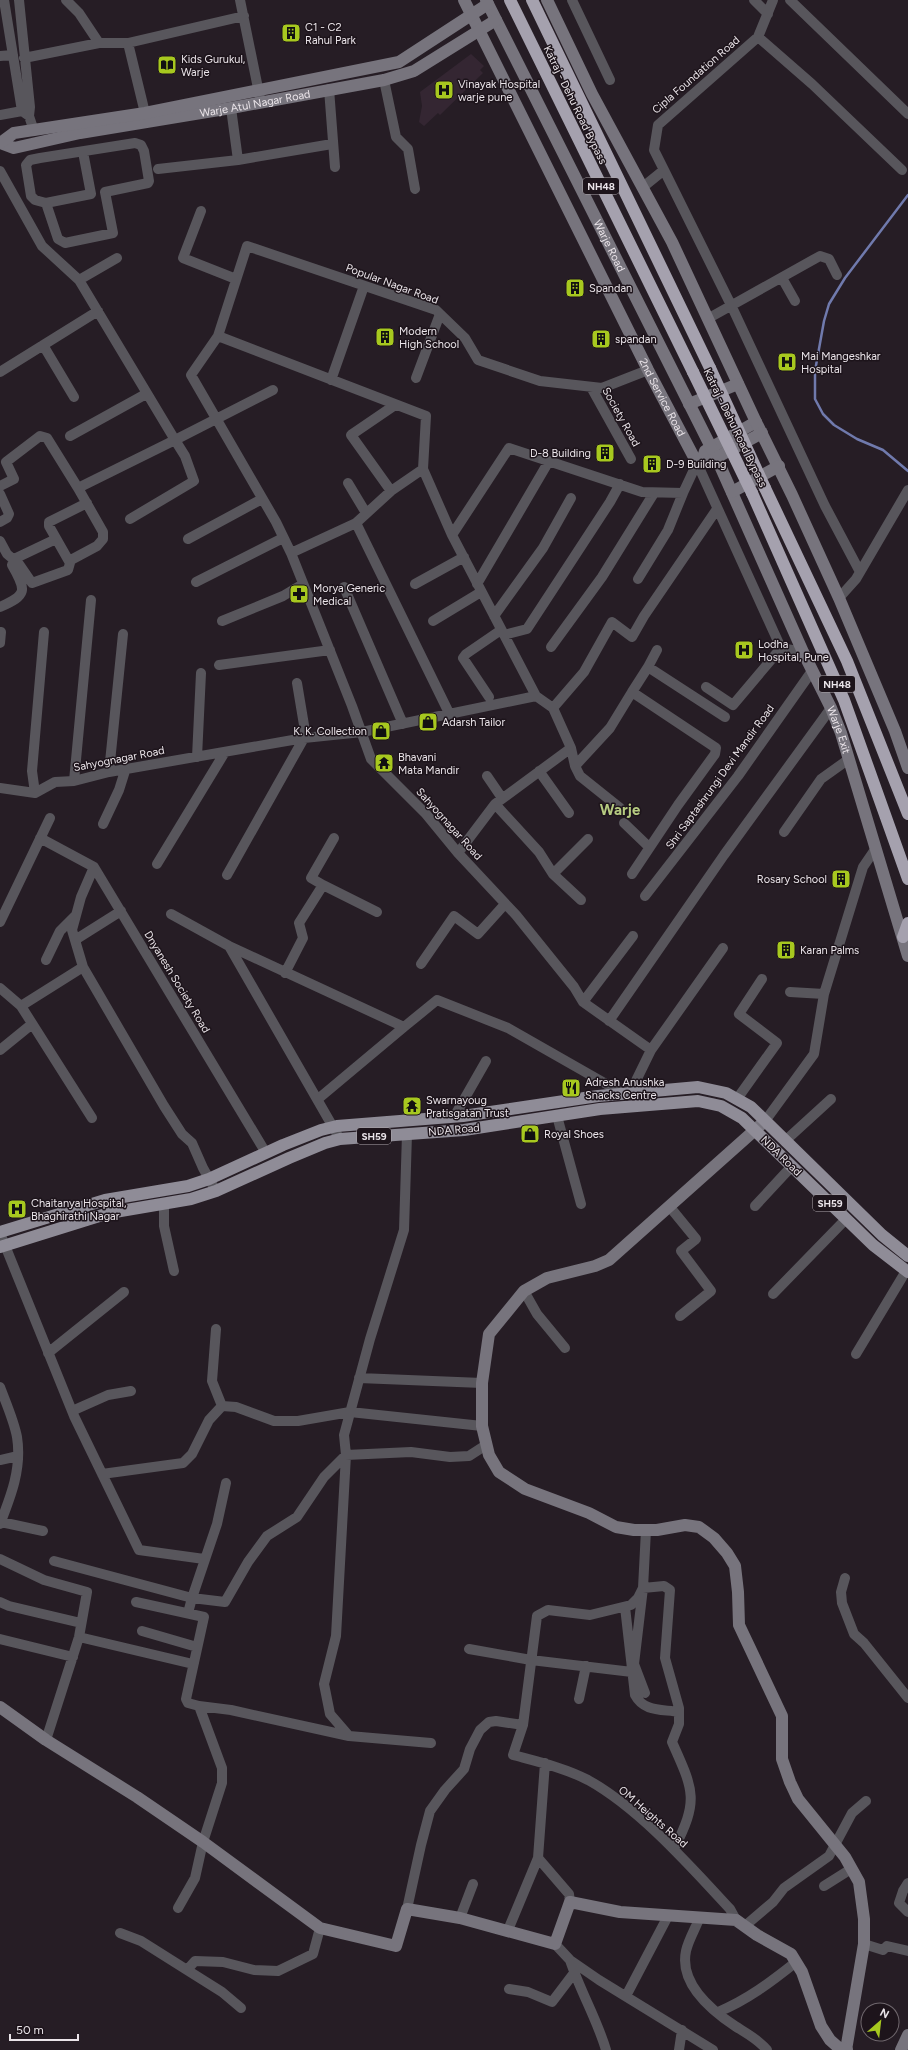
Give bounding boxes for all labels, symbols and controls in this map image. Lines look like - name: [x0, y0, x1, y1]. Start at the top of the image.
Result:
- place label: C1 - C2 Rahul Park: [305, 21, 356, 47]
- building icon: C1 - C2 Rahul Park: [280, 22, 302, 44]
- street label: Cipla Foundation Road: [650, 33, 742, 117]
- street label: Katraj - Dehu Road Bypass: [541, 44, 609, 166]
- place label: Kids Gurukul, Warje: [181, 53, 246, 79]
- library icon: Kids Gurukul, Warje: [156, 54, 178, 76]
- place label: Vinayak Hospital warje pune: [458, 78, 540, 104]
- hospital icon: Vinayak Hospital warje pune: [433, 79, 455, 101]
- street label: Warje Atul Nagar Road: [199, 87, 311, 120]
- road number: NH48: [583, 178, 619, 194]
- street label: Warje Road: [591, 217, 628, 274]
- street label: Popular Nagar Road: [344, 261, 440, 307]
- building icon: Spandan: [564, 277, 586, 299]
- place label: Spandan: [589, 282, 632, 295]
- place label: Modern High School: [399, 325, 459, 351]
- building icon: Modern High School: [374, 326, 396, 348]
- building icon: spandan: [590, 328, 612, 350]
- place label: spandan: [615, 333, 657, 346]
- place label: Mai Mangeshkar Hospital: [801, 350, 881, 376]
- hospital icon: Mai Mangeshkar Hospital: [776, 351, 798, 373]
- street label: 2nd Service Road: [637, 356, 688, 438]
- street label: Katraj - Dehu Road Bypass: [701, 367, 769, 489]
- street label: Society Road: [599, 385, 643, 449]
- building icon: D-8 Building: [594, 442, 616, 464]
- place label: D-8 Building: [530, 447, 591, 460]
- building icon: D-9 Building: [641, 453, 663, 475]
- place label: D-9 Building: [666, 458, 727, 471]
- place label: Morya Generic Medical: [313, 582, 385, 608]
- pharmacy icon: Morya Generic Medical: [288, 583, 310, 605]
- place label: Lodha Hospital, Pune: [758, 638, 829, 664]
- hospital icon: Lodha Hospital, Pune: [733, 639, 755, 661]
- road number: NH48: [819, 676, 855, 692]
- street label: Shri Saptashrungi Devi Mandir Road: [663, 702, 777, 852]
- street label: Warje Exit: [824, 704, 853, 755]
- shop icon: Adarsh Tailor: [417, 711, 439, 733]
- place label: Adarsh Tailor: [442, 716, 505, 729]
- shop icon: K. K. Collection: [370, 720, 392, 742]
- place label: K. K. Collection: [293, 725, 367, 738]
- street label: Sahyognagar Road: [72, 744, 166, 774]
- place label: Bhavani Mata Mandir: [398, 751, 459, 777]
- temple icon: Bhavani Mata Mandir: [373, 752, 395, 774]
- street label: Sahyognagar Road: [413, 785, 485, 863]
- district label: Warje: [600, 801, 641, 819]
- building icon: Rosary School: [830, 868, 852, 890]
- place label: Rosary School: [757, 873, 827, 886]
- street label: Dnyanesh Society Road: [141, 929, 213, 1035]
- building icon: Karan Palms: [775, 939, 797, 961]
- place label: Karan Palms: [800, 944, 859, 957]
- place label: Adresh Anushka Snacks Centre: [585, 1076, 664, 1102]
- restaurant icon: Adresh Anushka Snacks Centre: [560, 1077, 582, 1099]
- place label: Swarnayoug Pratisgatan Trust: [426, 1094, 509, 1120]
- temple icon: Swarnayoug Pratisgatan Trust: [401, 1095, 423, 1117]
- street label: NDA Road: [428, 1121, 480, 1139]
- shop icon: Royal Shoes: [519, 1123, 541, 1145]
- road number: SH59: [357, 1128, 391, 1144]
- place label: Royal Shoes: [544, 1128, 604, 1141]
- street label: NDA Road: [758, 1133, 804, 1179]
- road number: SH59: [813, 1195, 847, 1211]
- place label: Chaitanya Hospital, Bhaghirathi Nagar: [31, 1197, 127, 1223]
- hospital icon: Chaitanya Hospital, Bhaghirathi Nagar: [6, 1198, 28, 1220]
- street label: OM Heights Road: [616, 1783, 690, 1851]
- north arrow: [860, 2002, 900, 2042]
- text: N: [878, 2006, 891, 2021]
- scale bar: [10, 2016, 78, 2042]
- text: 50 m: [16, 2023, 44, 2037]

